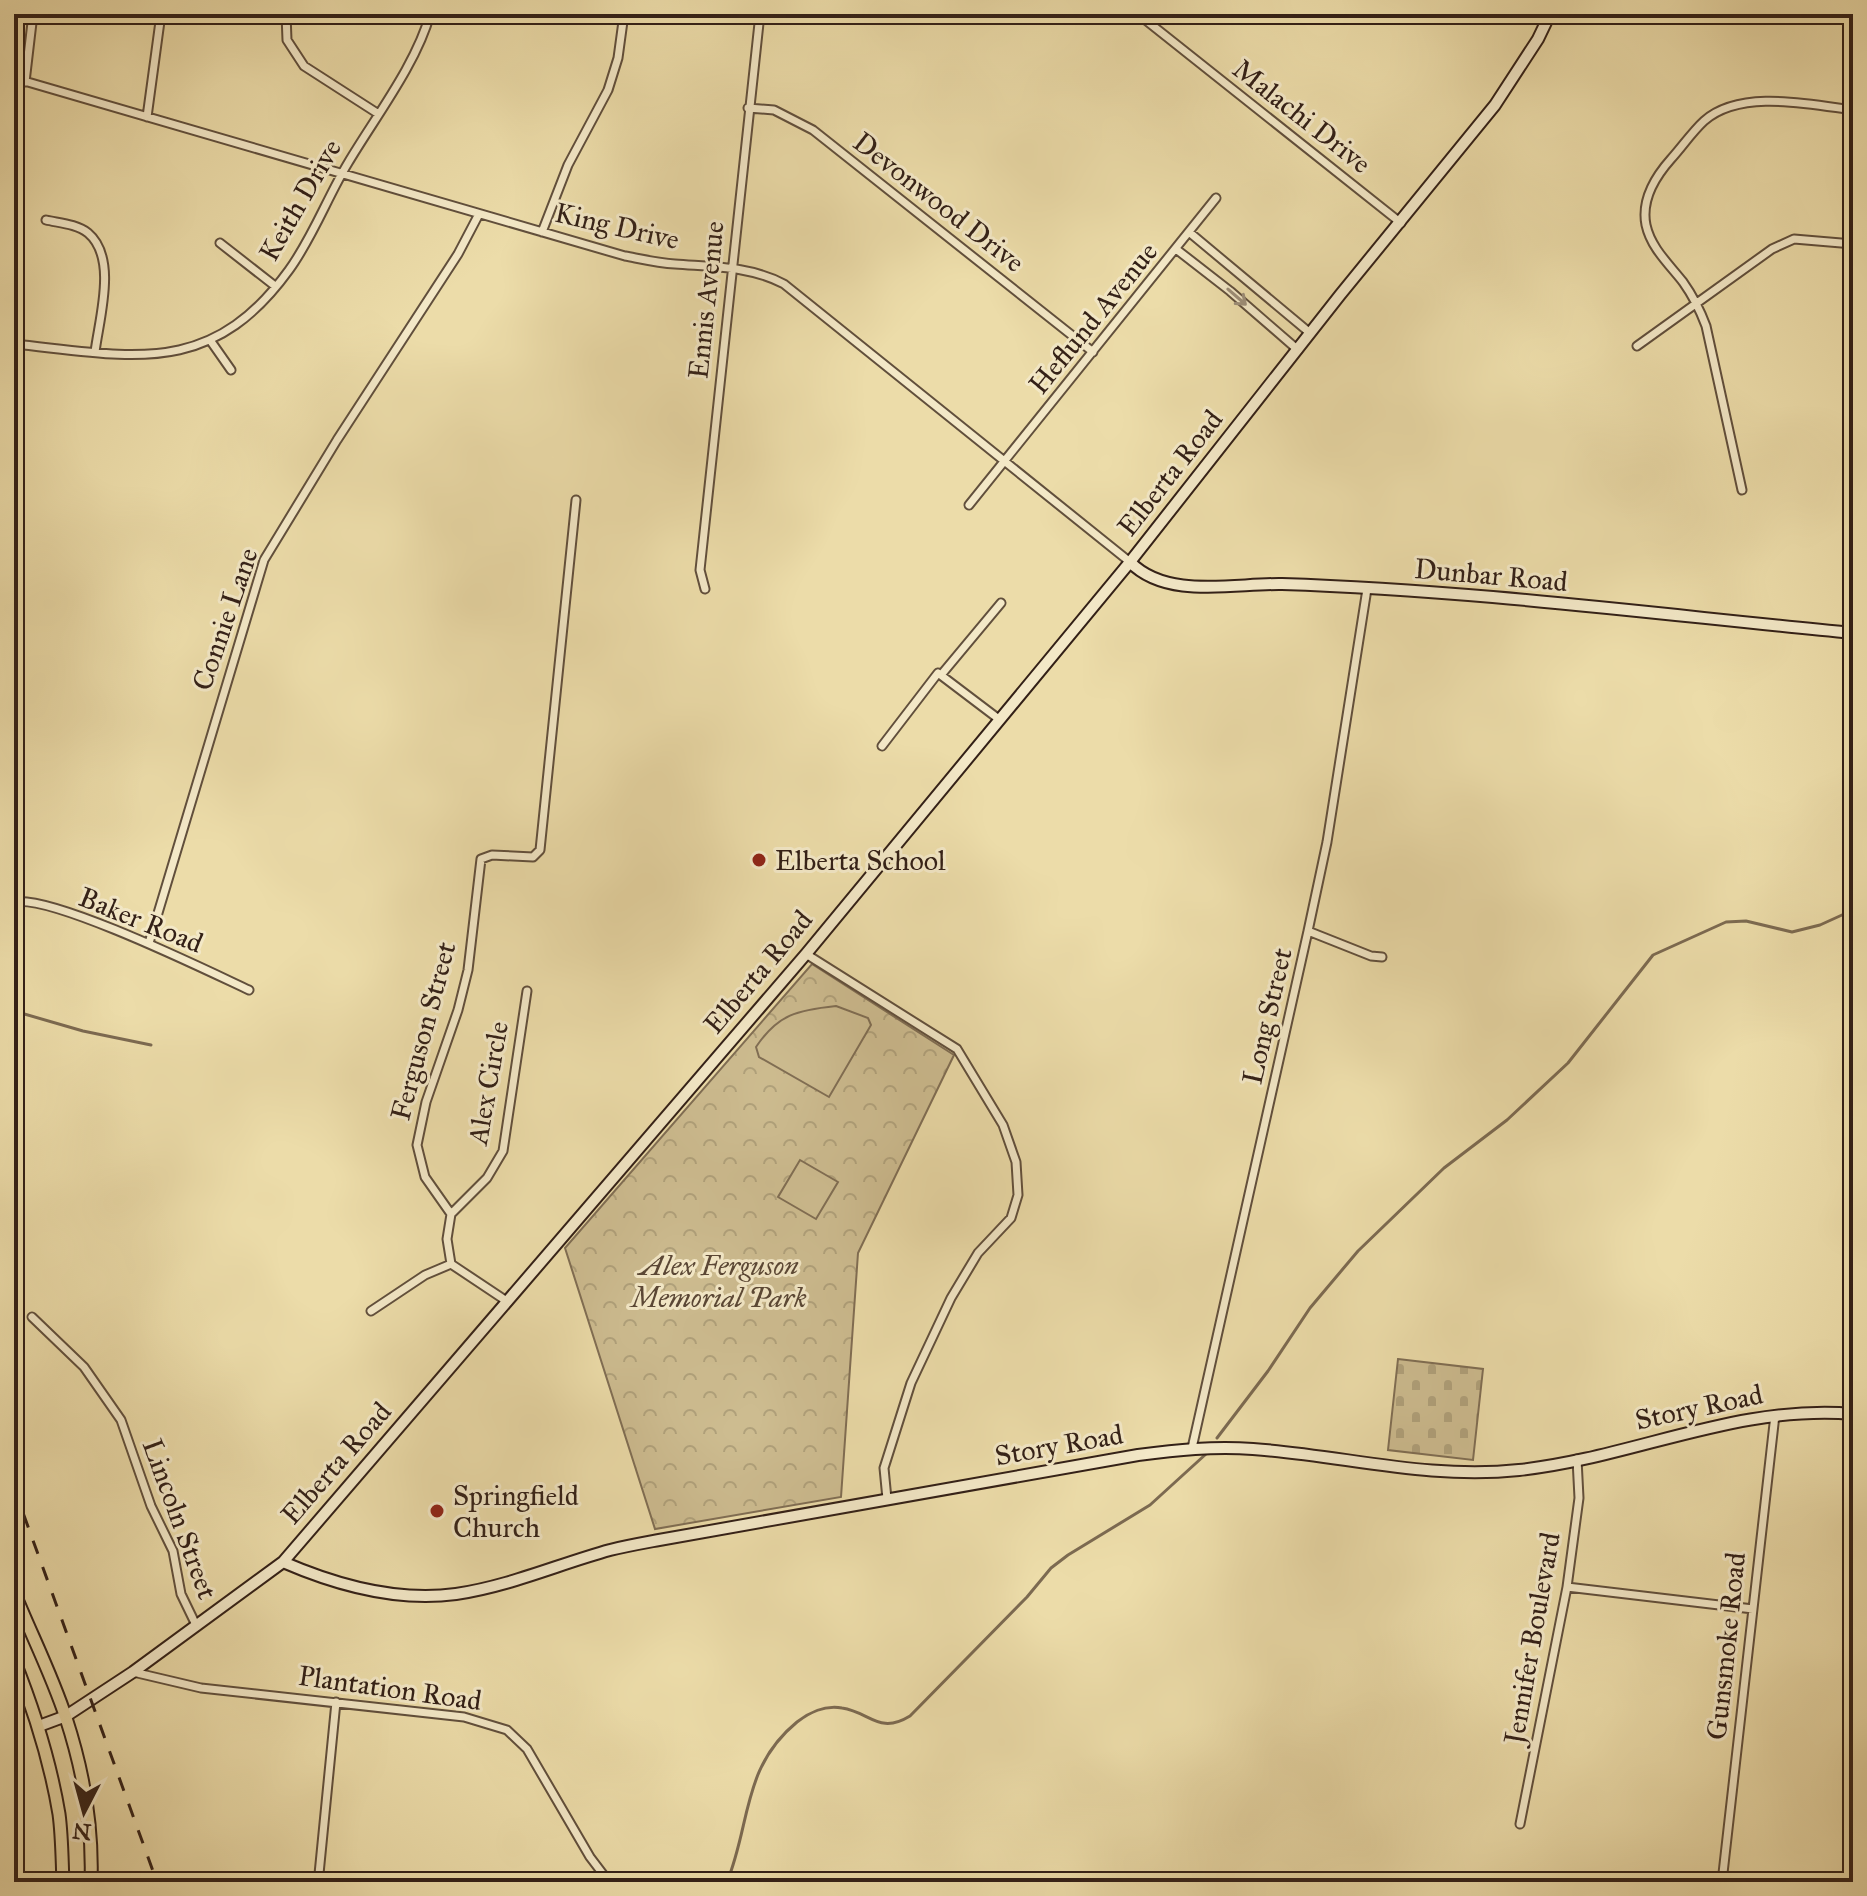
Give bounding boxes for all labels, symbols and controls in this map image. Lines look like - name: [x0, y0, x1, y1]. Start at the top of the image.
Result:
- street label: Malachi Drive: [1226, 51, 1378, 181]
- street label: Devonwood Drive: [846, 124, 1032, 280]
- street label: Keith Drive: [251, 133, 349, 267]
- street label: King Drive: [551, 195, 683, 257]
- street label: Ennis Avenue: [680, 219, 732, 381]
- street label: Heflund Avenue: [1021, 235, 1165, 401]
- one-way arrow: [1227, 288, 1247, 306]
- street label: Elberta Road: [1110, 403, 1230, 543]
- street label: Connie Lane: [184, 543, 266, 695]
- street label: Dunbar Road: [1413, 551, 1569, 599]
- place label: Elberta School: [775, 843, 946, 878]
- marker: Elberta School: [750, 851, 768, 869]
- street label: Baker Road: [74, 879, 208, 961]
- street label: Elberta Road: [696, 903, 820, 1041]
- street label: Ferguson Street: [382, 938, 464, 1124]
- street label: Long Street: [1234, 944, 1300, 1088]
- street label: Alex Circle: [460, 1019, 516, 1148]
- park label: Alex Ferguson Memorial Park: [628, 1248, 807, 1315]
- street label: Story Road: [1632, 1376, 1766, 1438]
- street label: Elberta Road: [273, 1395, 399, 1531]
- street label: Story Road: [992, 1417, 1126, 1473]
- street label: Lincoln Street: [135, 1434, 225, 1604]
- place label: Springfield Church: [453, 1478, 579, 1545]
- marker: Springfield Church: [428, 1502, 446, 1520]
- street label: Jennifer Boulevard: [1496, 1529, 1568, 1749]
- street label: Gunsmoke Road: [1699, 1550, 1753, 1742]
- street label: Plantation Road: [296, 1658, 484, 1718]
- north arrow: [44, 1772, 124, 1852]
- text: N: [71, 1817, 93, 1846]

